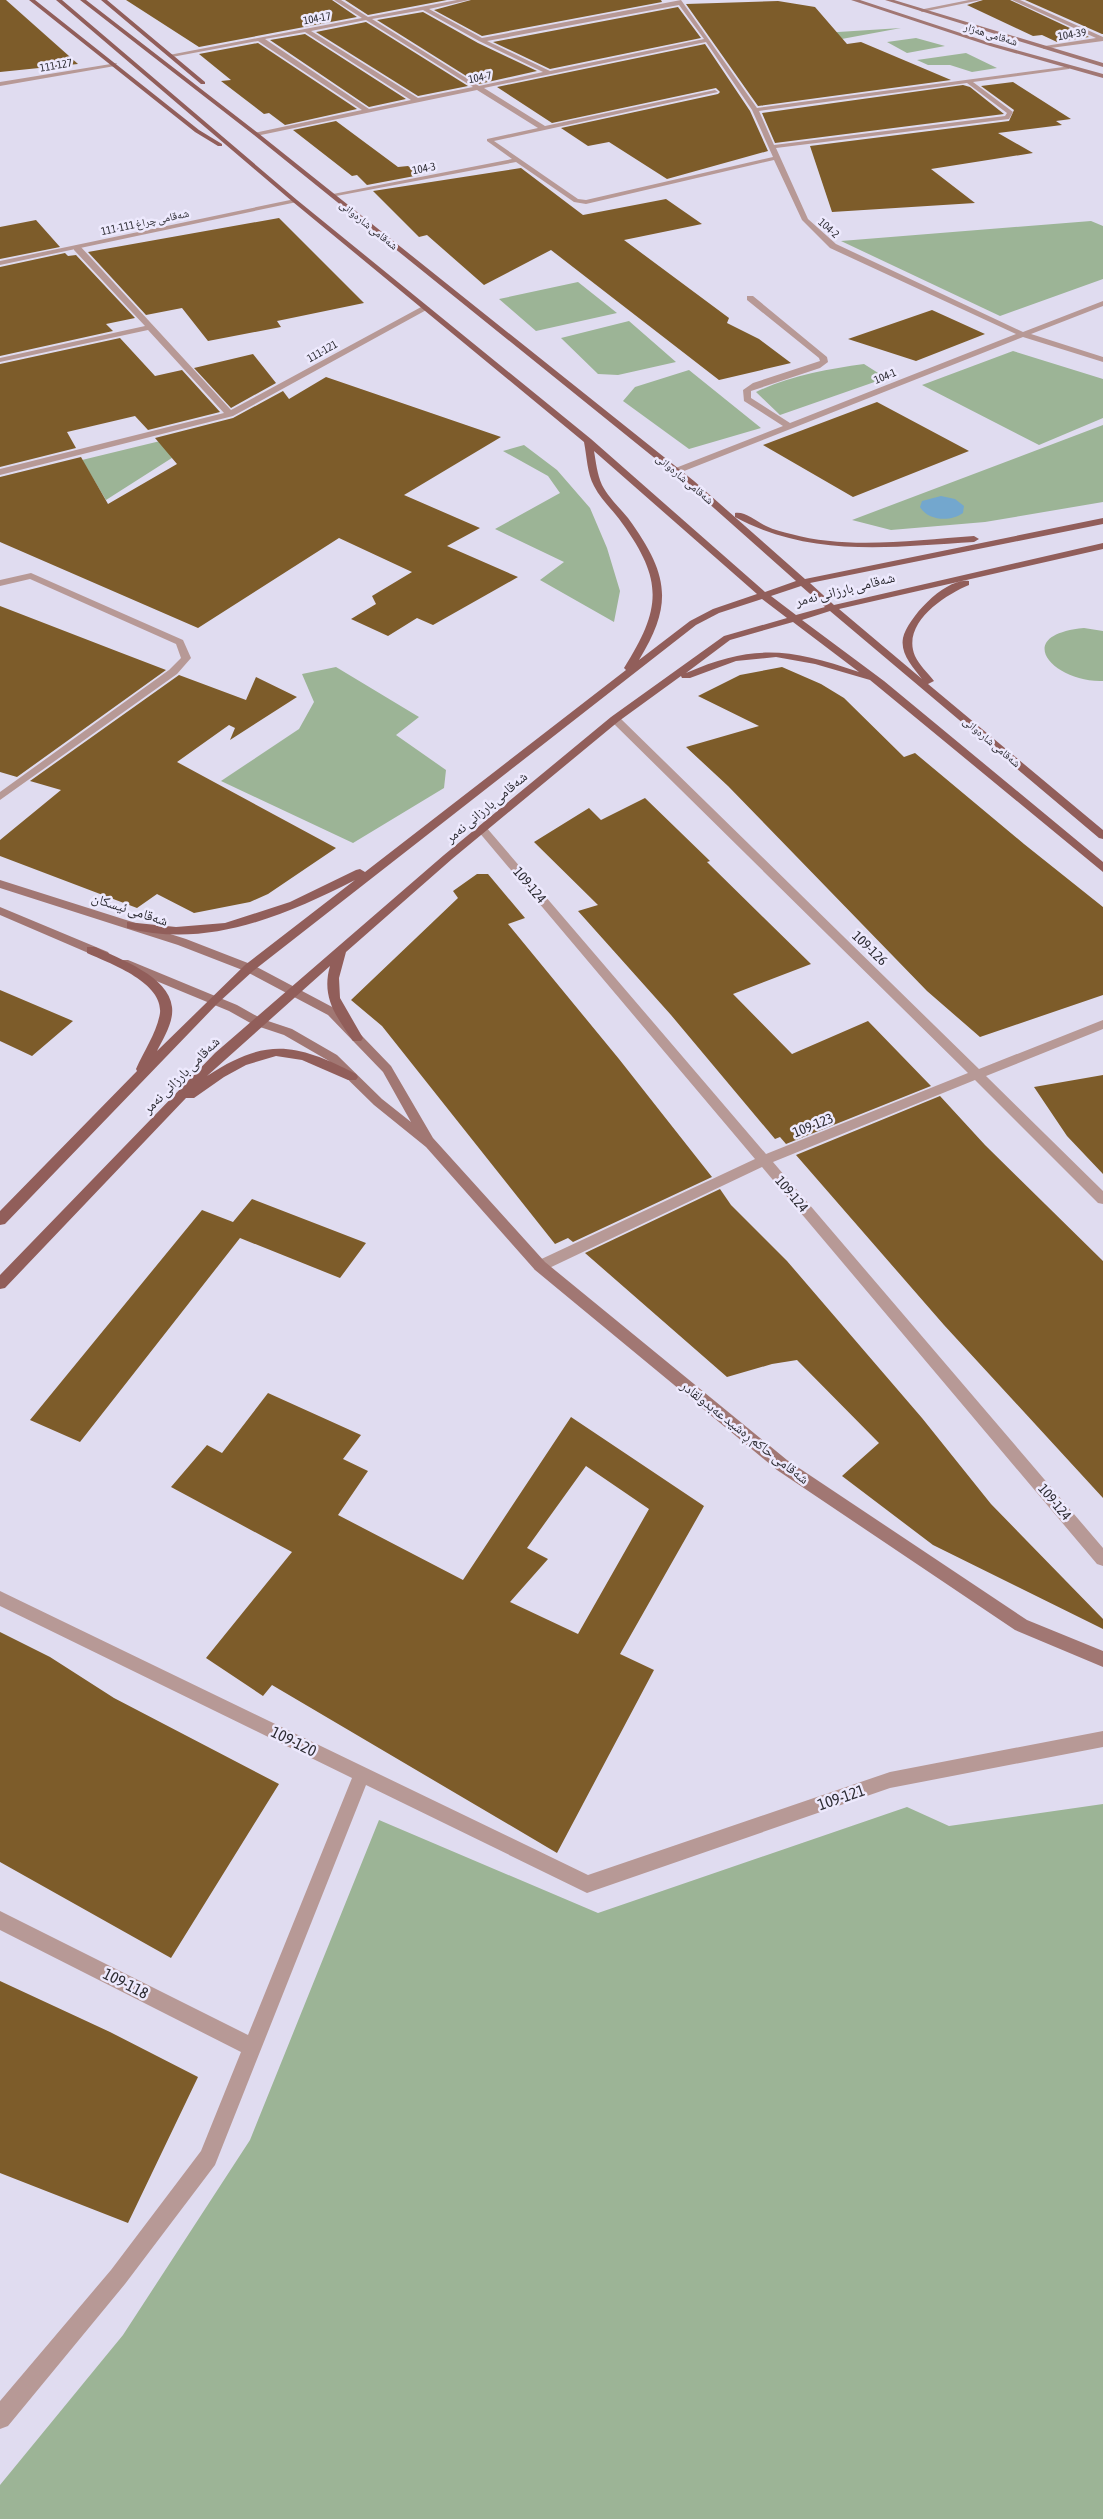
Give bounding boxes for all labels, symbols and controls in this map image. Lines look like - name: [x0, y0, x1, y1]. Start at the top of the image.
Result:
- street label: 104-17: [302, 10, 332, 26]
- street label: شەقامی هەژار: [962, 20, 1019, 49]
- street label: 104-39: [1057, 26, 1087, 42]
- street label: 111-127: [39, 56, 73, 74]
- street label: 104-7: [467, 69, 493, 85]
- street label: 104-3: [411, 160, 437, 176]
- street label: شەقامی شارەوانی: [337, 198, 400, 253]
- street label: شەقامی چراغ 111-111: [100, 207, 190, 238]
- street label: 104-2: [816, 216, 842, 240]
- street label: 111-121: [305, 338, 339, 364]
- street label: 104-1: [872, 366, 898, 386]
- street label: شەقامی شارەوانی: [653, 452, 716, 507]
- street label: شەقامی بارزانی نەمر: [793, 569, 897, 610]
- street label: شەقامی شارەوانی: [960, 715, 1023, 770]
- street label: شەقامی بارزانی نەمر: [441, 768, 531, 847]
- street label: 109-124: [510, 864, 550, 907]
- street label: شەقامی ئیسکان: [90, 889, 170, 930]
- street label: 109-126: [849, 928, 891, 969]
- street label: شەقامی بارزانی نەمر: [139, 1033, 223, 1118]
- street label: 109-123: [790, 1110, 836, 1140]
- street label: 109-124: [772, 1173, 812, 1216]
- street label: شەقامی حاکم ڕەشید عەبدولقادر: [675, 1376, 812, 1490]
- street label: 109-124: [1035, 1481, 1075, 1524]
- street label: 109-120: [268, 1722, 320, 1760]
- street label: 109-121: [815, 1781, 867, 1813]
- street label: 109-118: [100, 1964, 152, 2002]

